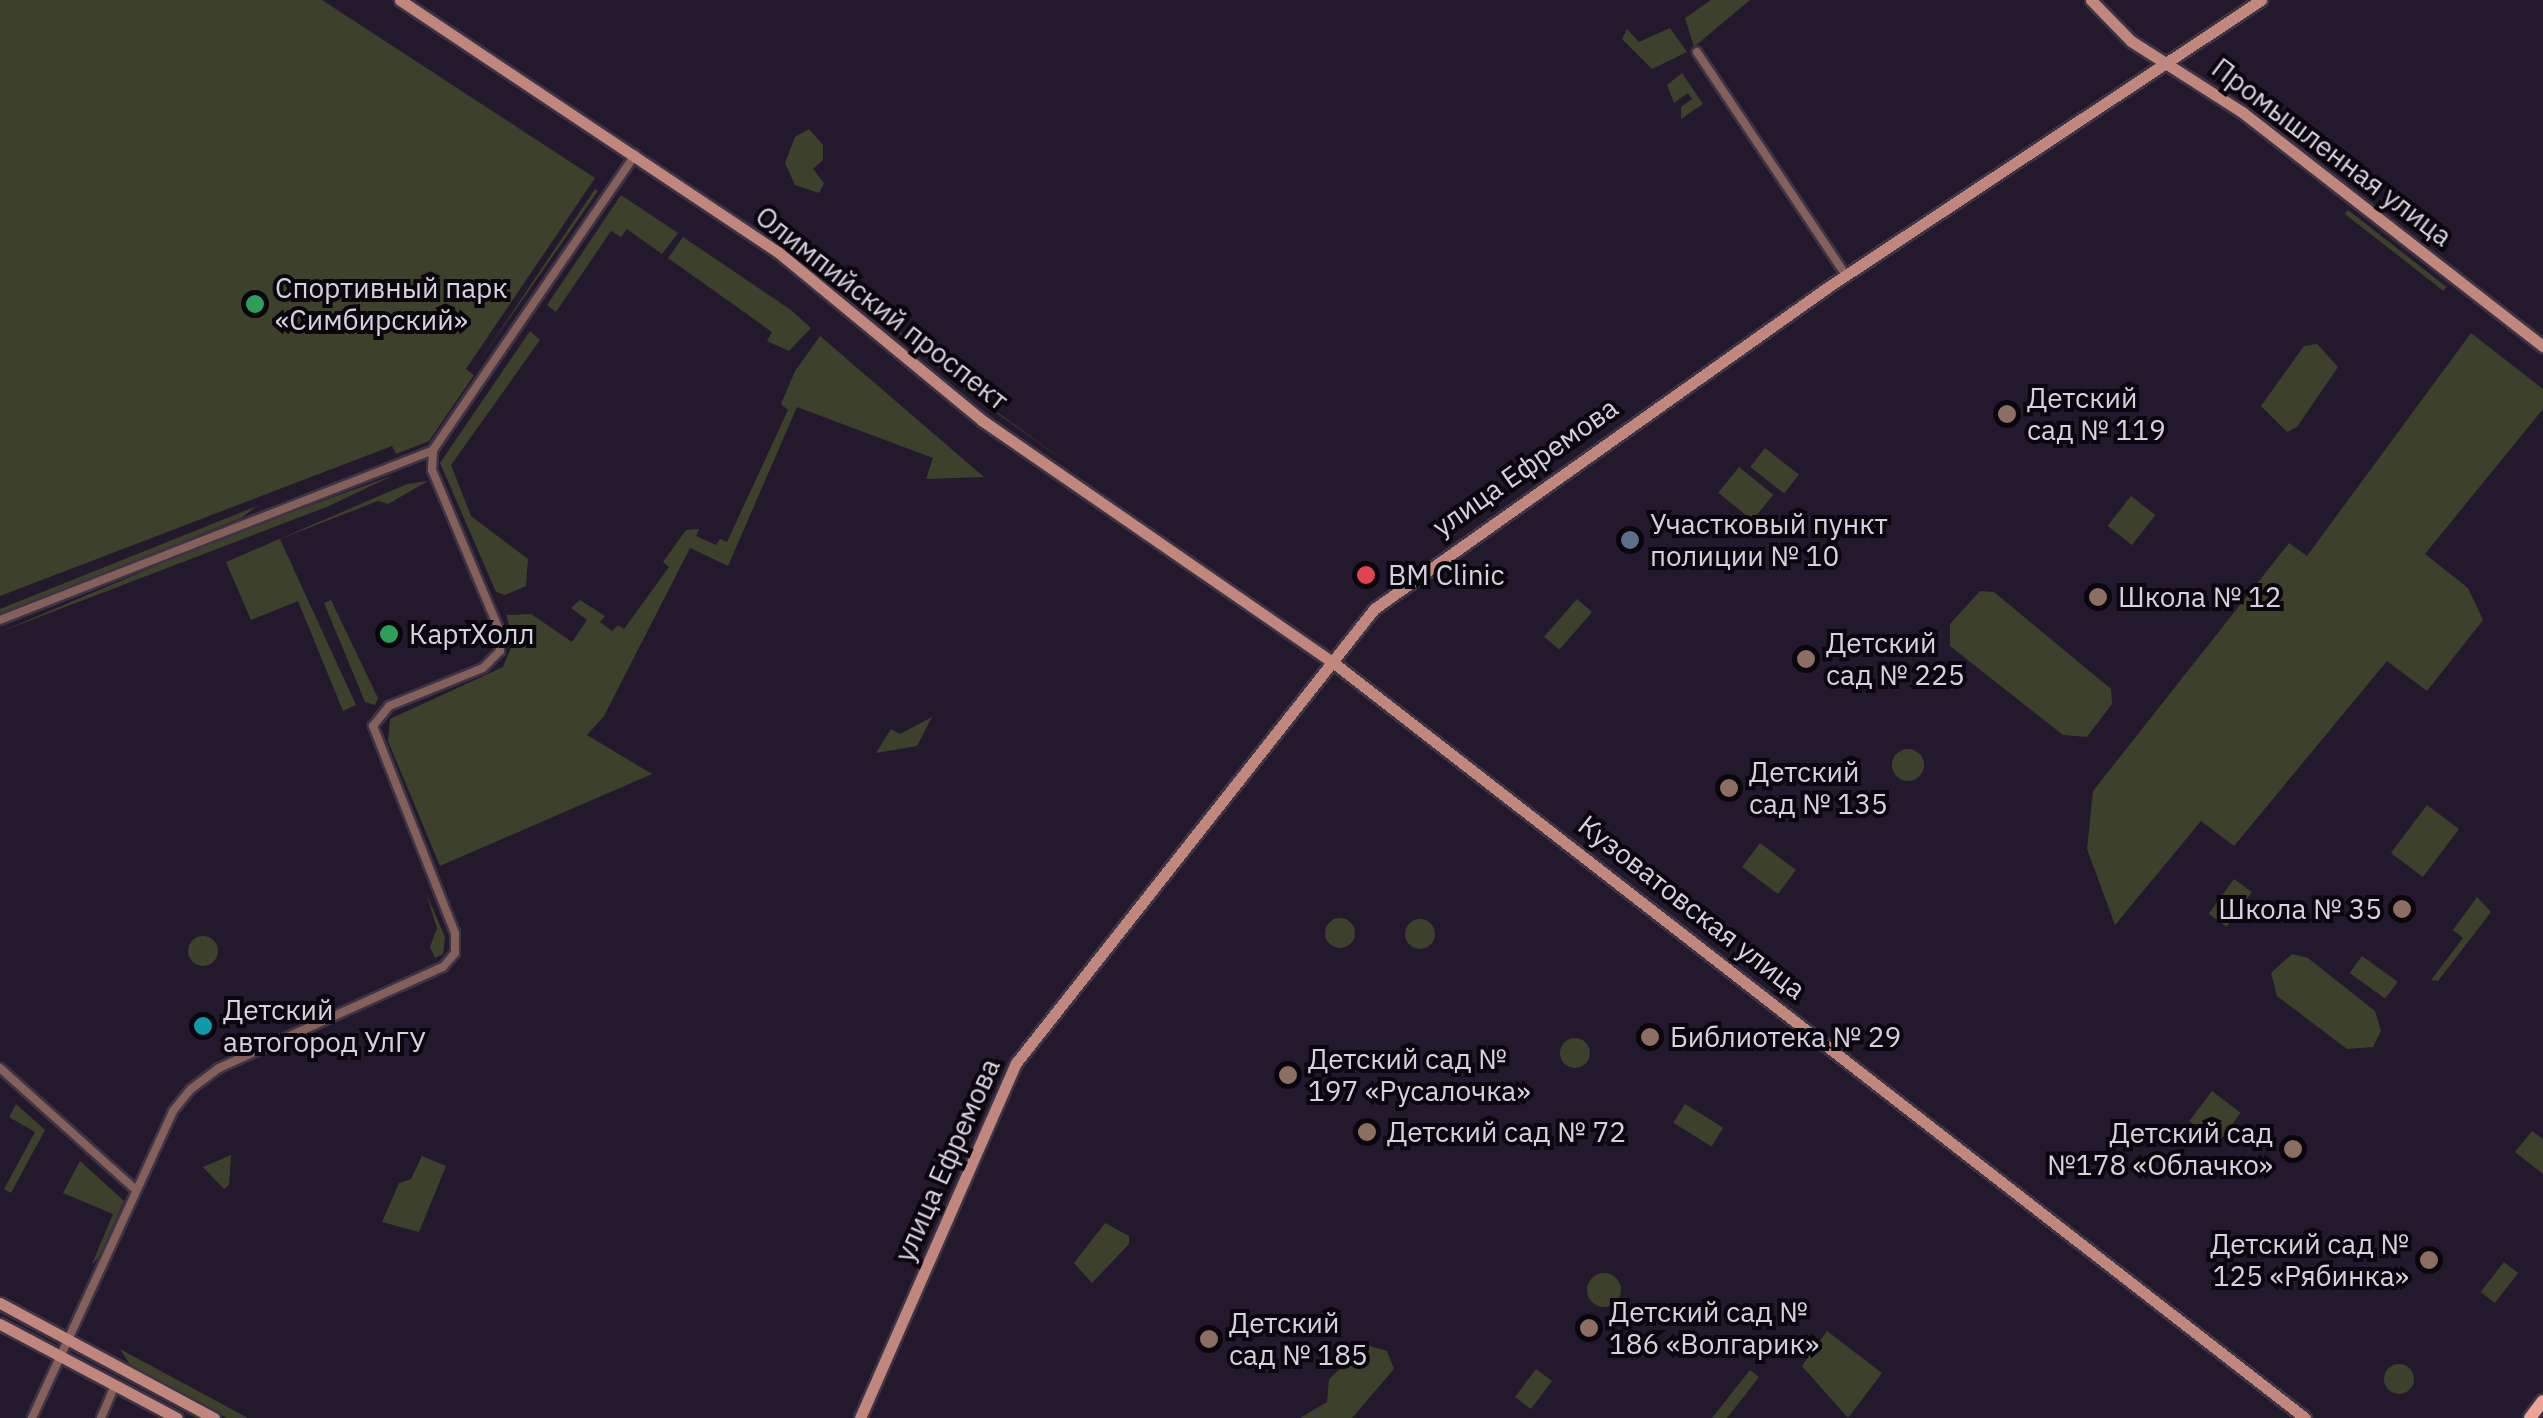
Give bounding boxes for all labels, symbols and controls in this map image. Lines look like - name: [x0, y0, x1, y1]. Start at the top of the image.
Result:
- street label: Промышленная улица: [2205, 51, 2459, 253]
- street label: Олимпийский проспект: [749, 199, 1015, 417]
- place label: Спортивный парк «Симбирский»: [275, 271, 508, 337]
- marker: Спортивный парк «Симбирский»: [244, 293, 266, 315]
- place label: Детский сад № 119: [2027, 381, 2166, 447]
- street label: улица Ефремова: [1426, 391, 1624, 543]
- marker: Детский сад № 119: [1996, 403, 2018, 425]
- place label: Участковый пункт полиции № 10: [1650, 507, 1888, 573]
- marker: Участковый пункт полиции № 10: [1619, 529, 1641, 551]
- place label: BM Clinic: [1388, 558, 1505, 592]
- marker: BM Clinic: [1353, 562, 1379, 588]
- place label: Школа № 12: [2118, 580, 2282, 614]
- marker: Школа № 12: [2087, 586, 2109, 608]
- place label: КартХолл: [409, 617, 534, 651]
- marker: КартХолл: [378, 623, 400, 645]
- place label: Детский сад № 225: [1826, 626, 1965, 692]
- marker: Детский сад № 225: [1795, 648, 1817, 670]
- place label: Детский сад № 135: [1749, 755, 1888, 821]
- marker: Детский сад № 135: [1718, 777, 1740, 799]
- street label: Кузоватовская улица: [1572, 808, 1812, 1006]
- place label: Школа № 35: [2218, 892, 2382, 926]
- marker: Школа № 35: [2391, 898, 2413, 920]
- place label: Детский автогород УлГУ: [223, 993, 426, 1059]
- marker: Детский автогород УлГУ: [192, 1015, 214, 1037]
- place label: Библиотека № 29: [1670, 1020, 1901, 1054]
- marker: Библиотека № 29: [1639, 1026, 1661, 1048]
- place label: Детский сад № 197 «Русалочка»: [1308, 1042, 1531, 1108]
- street label: улица Ефремова: [887, 1053, 1007, 1267]
- marker: Детский сад № 197 «Русалочка»: [1277, 1064, 1299, 1086]
- place label: Детский сад № 72: [1387, 1115, 1626, 1149]
- place label: Детский сад №178 «Облачко»: [2047, 1116, 2273, 1182]
- marker: Детский сад № 72: [1356, 1121, 1378, 1143]
- marker: Детский сад №178 «Облачко»: [2282, 1138, 2304, 1160]
- place label: Детский сад № 125 «Рябинка»: [2210, 1227, 2409, 1293]
- marker: Детский сад № 125 «Рябинка»: [2418, 1249, 2440, 1271]
- place label: Детский сад № 186 «Волгарик»: [1609, 1295, 1819, 1361]
- place label: Детский сад № 185: [1229, 1306, 1368, 1372]
- marker: Детский сад № 186 «Волгарик»: [1578, 1317, 1600, 1339]
- marker: Детский сад № 185: [1198, 1328, 1220, 1350]

